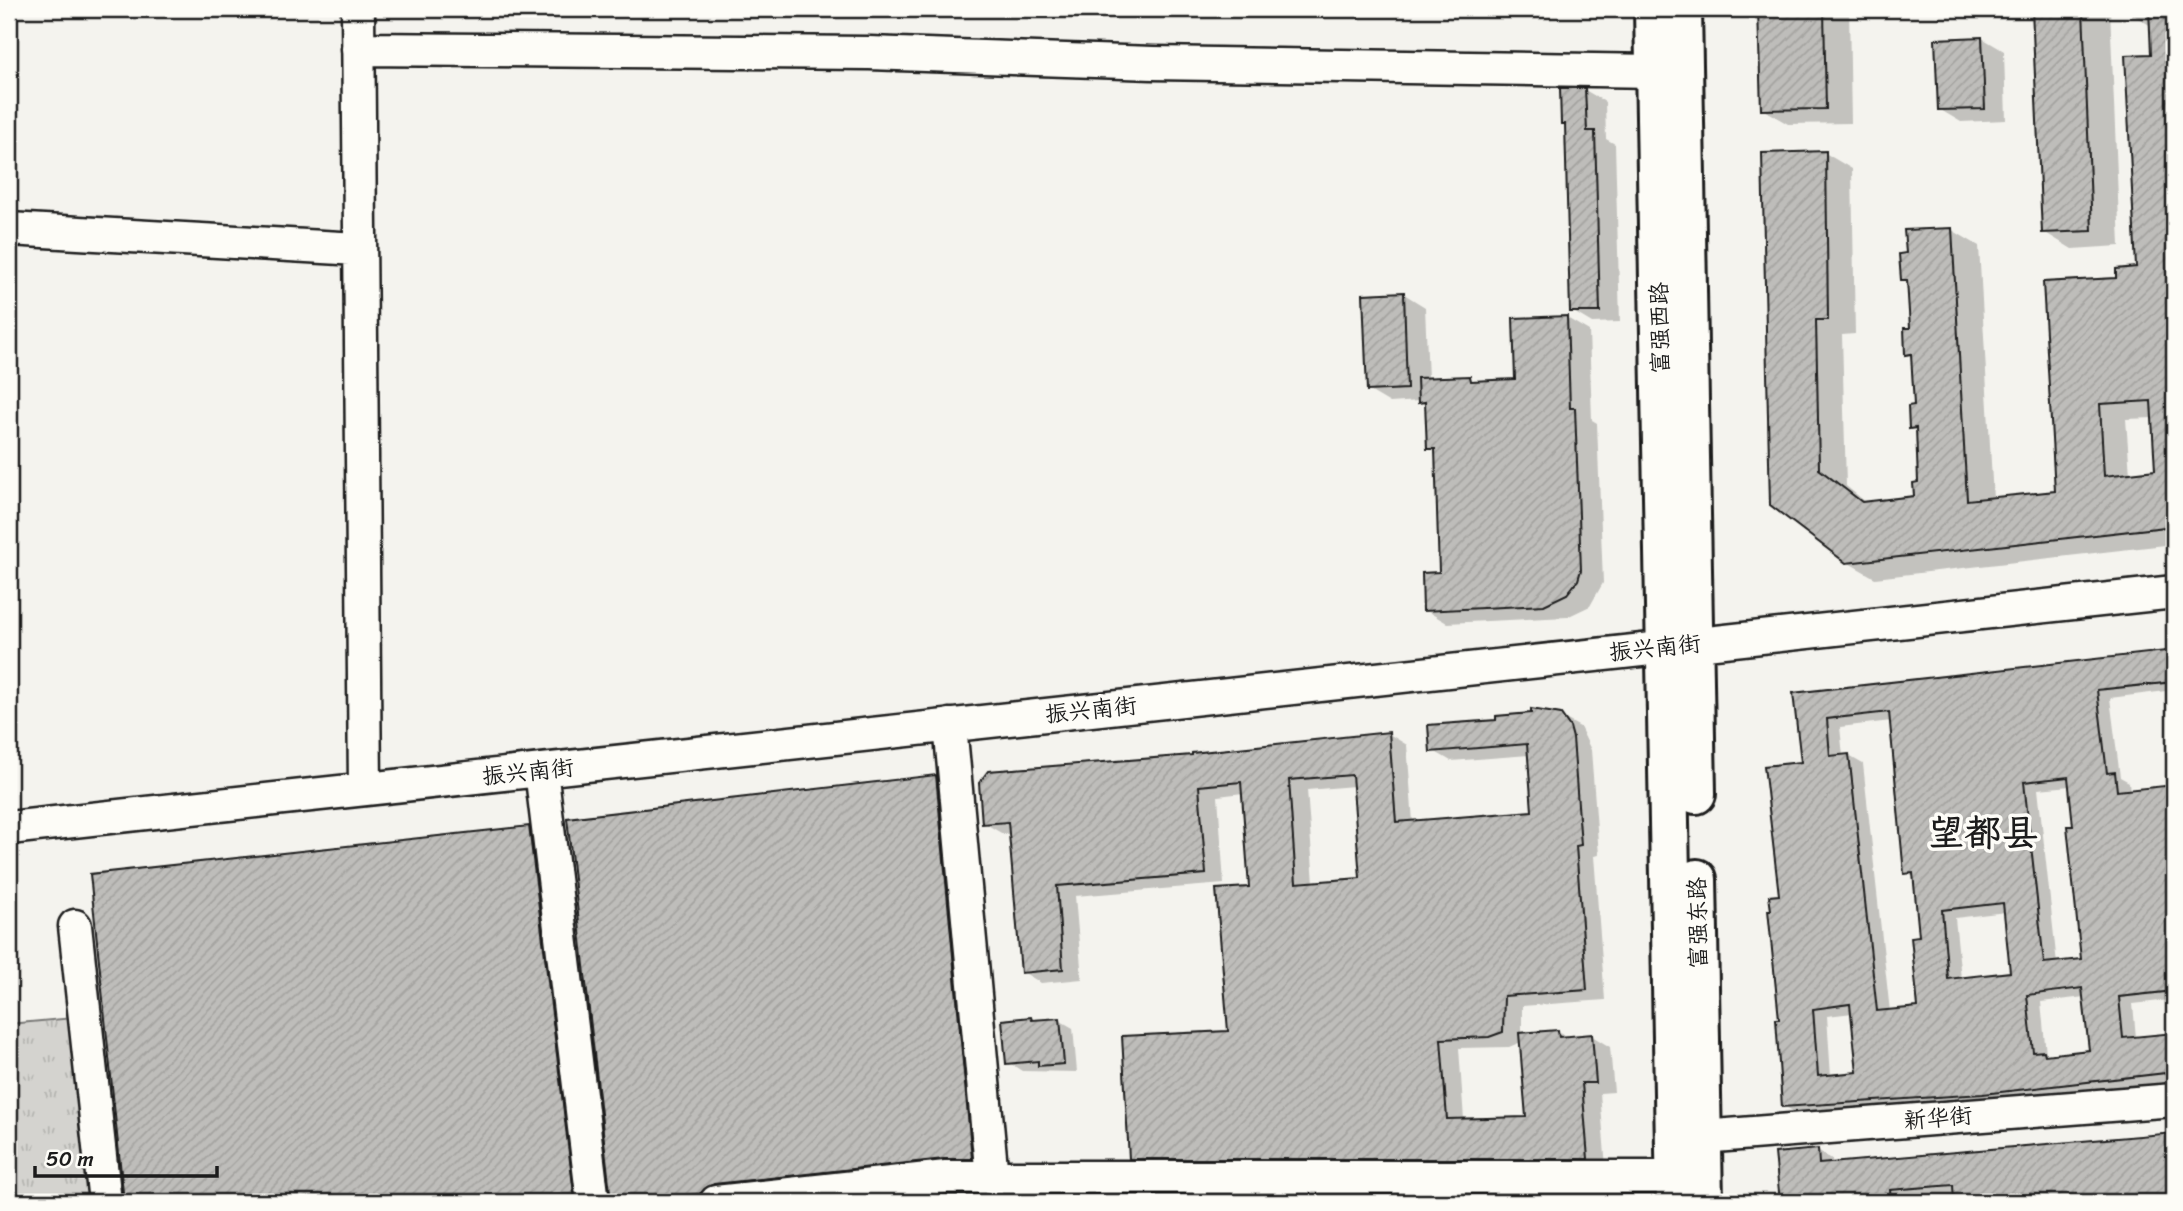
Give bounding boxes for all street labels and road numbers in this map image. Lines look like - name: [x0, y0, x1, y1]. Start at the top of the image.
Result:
- street label: 富强西路: [1639, 282, 1681, 374]
- street label: 振兴南街: [1607, 623, 1703, 673]
- street label: 振兴南街: [1043, 685, 1139, 735]
- street label: 振兴南街: [480, 747, 576, 797]
- street label: 富强东路: [1677, 877, 1719, 969]
- street label: 新华街: [1902, 1095, 1974, 1141]

